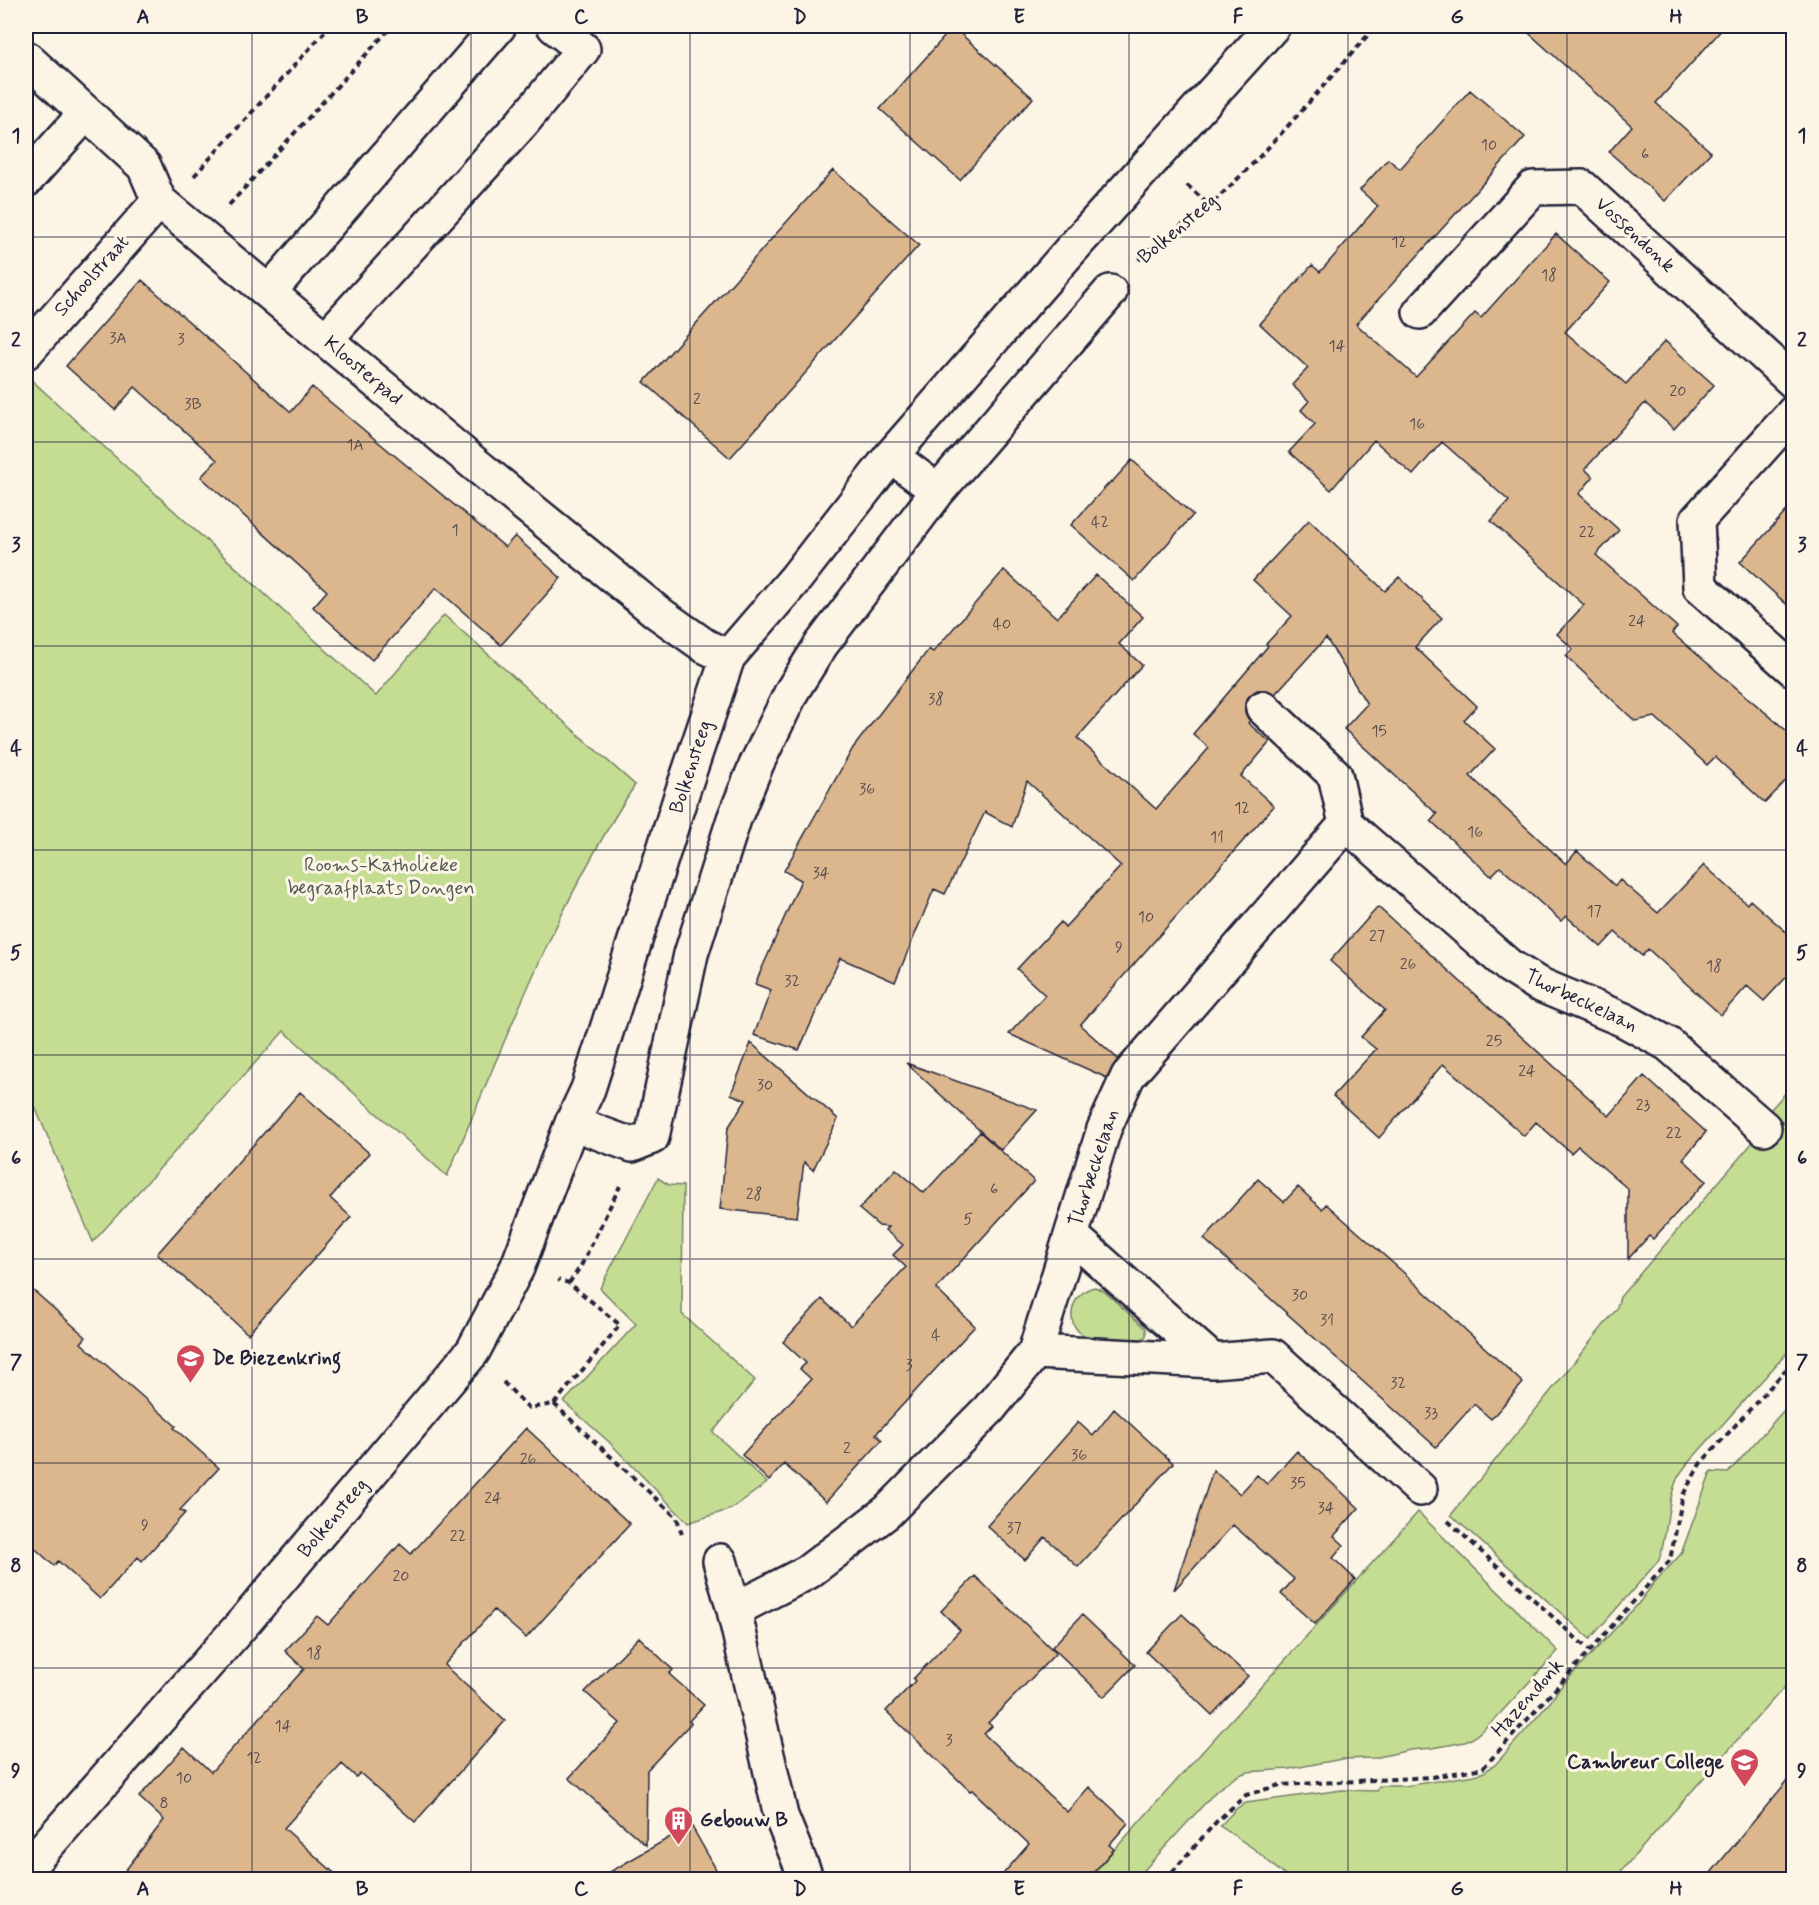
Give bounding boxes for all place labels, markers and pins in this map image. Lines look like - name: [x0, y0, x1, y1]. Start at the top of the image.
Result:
- school or university icon: De Biezenkring: [175, 1342, 207, 1384]
- place label: De Biezenkring: [212, 1345, 341, 1374]
- school or university icon: Cambreur College: [1729, 1746, 1761, 1788]
- place label: Cambreur College: [1567, 1749, 1725, 1778]
- building icon: Gebouw B: [663, 1804, 695, 1846]
- place label: Gebouw B: [700, 1807, 788, 1834]

